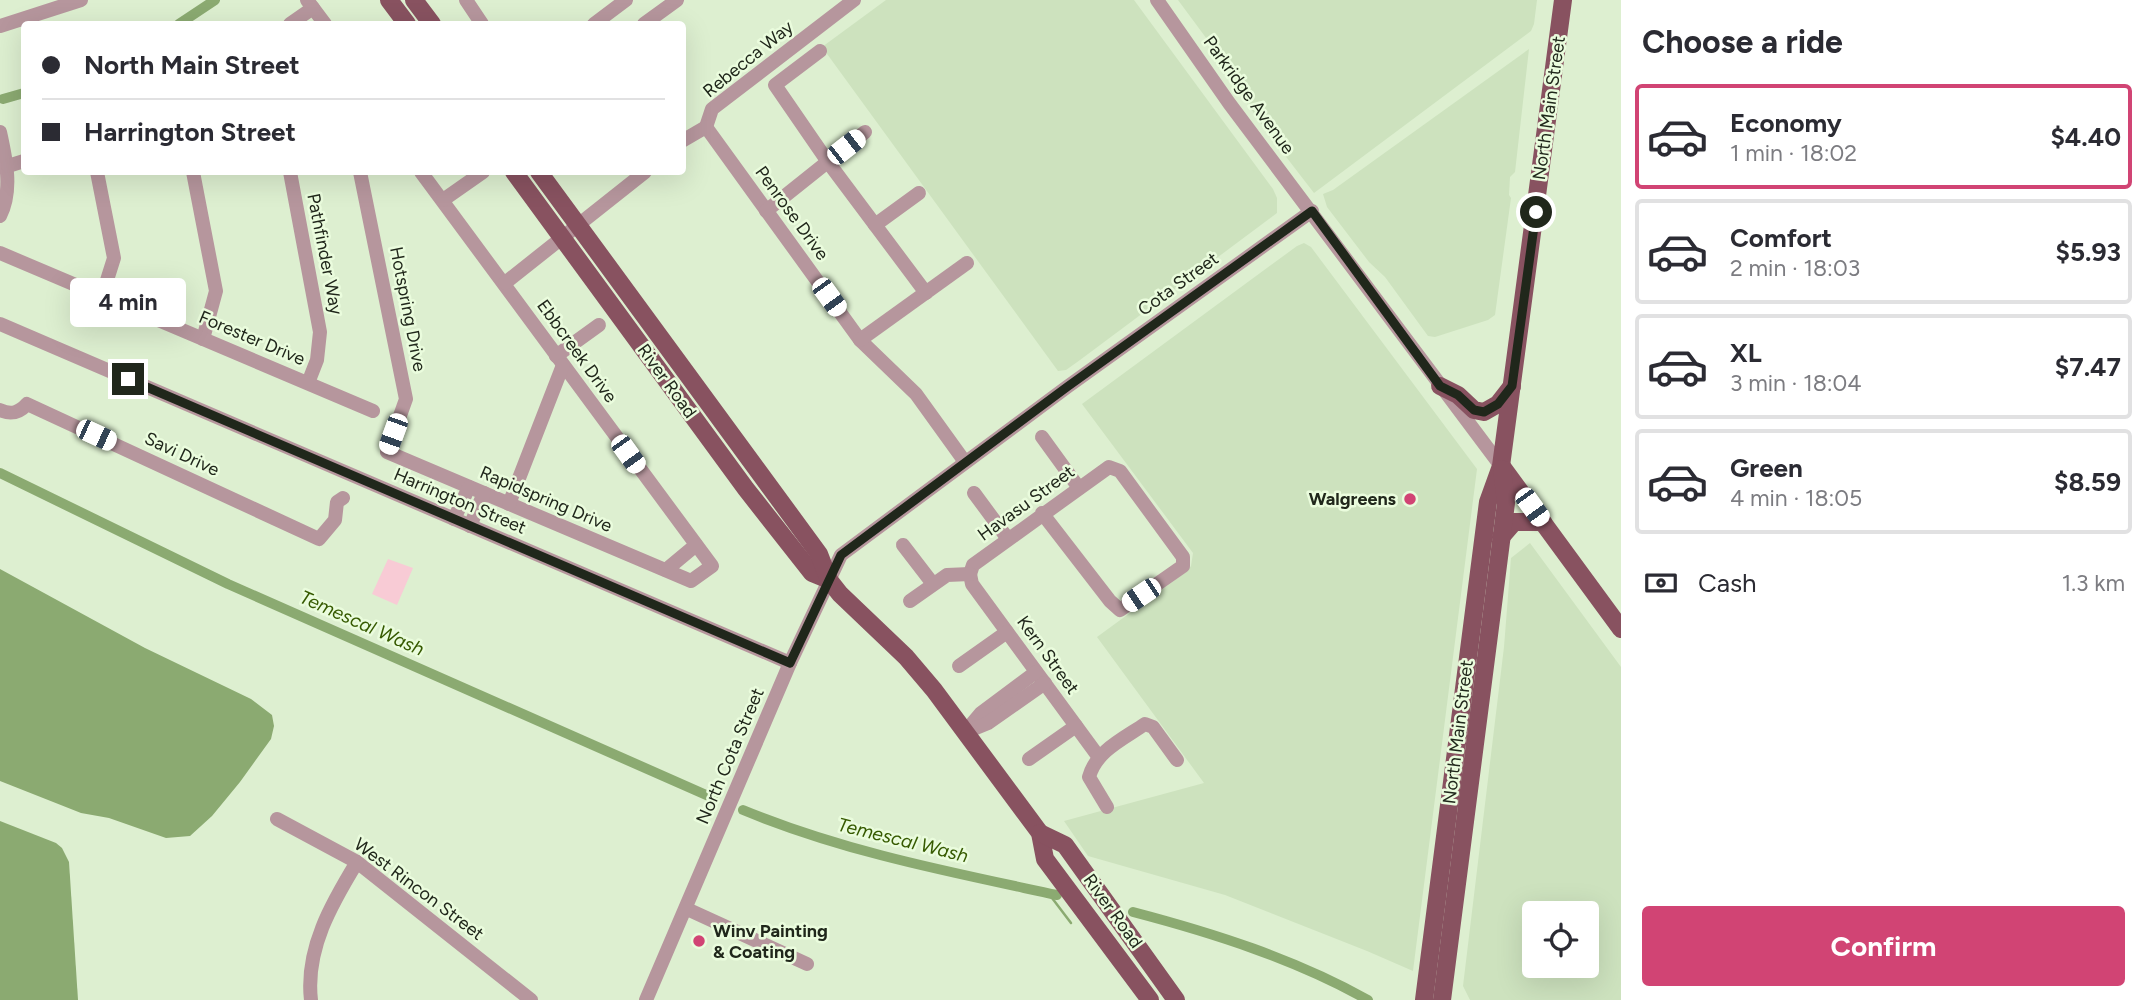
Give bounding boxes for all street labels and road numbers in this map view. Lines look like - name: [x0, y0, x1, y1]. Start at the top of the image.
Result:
- street label: Rebecca Way: [698, 16, 798, 102]
- street label: Parkridge Avenue: [1199, 32, 1299, 159]
- street label: North Main Street: [1528, 34, 1570, 181]
- street label: Penrose Drive: [751, 162, 834, 264]
- street label: Pathfinder Way: [302, 191, 348, 317]
- street label: Hotspring Drive: [385, 245, 431, 373]
- street label: Cota Street: [1133, 247, 1223, 321]
- street label: Ebbcreek Drive: [532, 295, 622, 407]
- street label: Forester Drive: [196, 306, 309, 370]
- street label: River Road: [633, 340, 701, 422]
- street label: Savi Drive: [141, 427, 223, 481]
- street label: Havasu Street: [973, 460, 1079, 545]
- street label: Rapidspring Drive: [476, 461, 616, 537]
- street label: Harrington Street: [390, 463, 530, 539]
- street label: Kern Street: [1012, 611, 1084, 699]
- street label: North Main Street: [1438, 658, 1478, 805]
- street label: North Cota Street: [691, 684, 769, 827]
- street label: West Rincon Street: [350, 833, 488, 945]
- street label: River Road: [1079, 870, 1147, 952]

